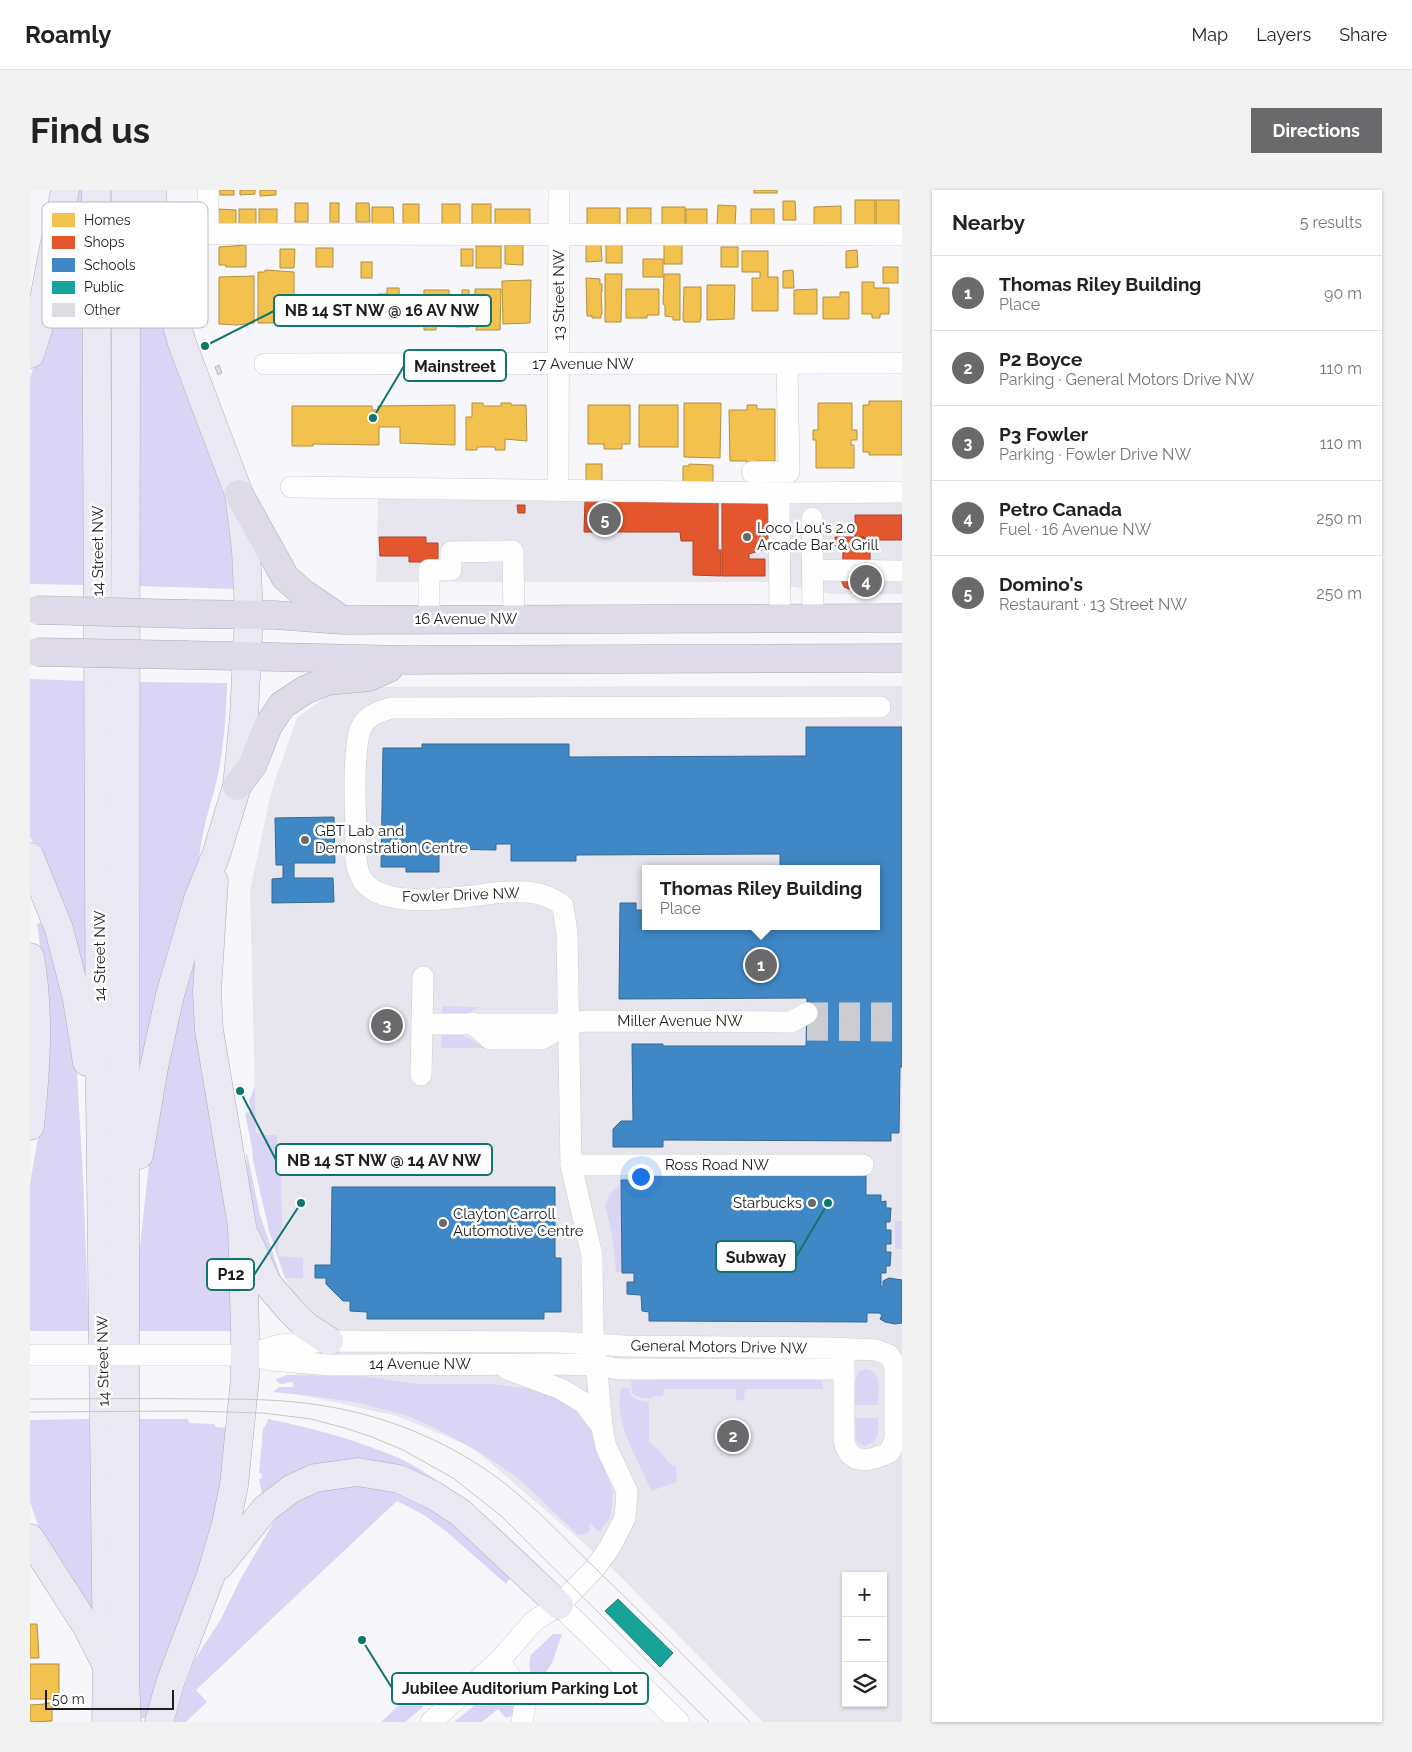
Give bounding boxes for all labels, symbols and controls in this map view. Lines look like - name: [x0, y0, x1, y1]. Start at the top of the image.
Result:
- text: Roamly: [25, 20, 111, 49]
- text: Map: [1192, 24, 1228, 45]
- text: Layers: [1256, 24, 1311, 45]
- text: Share: [1339, 24, 1387, 45]
- button: Directions: [1251, 108, 1382, 153]
- text: Find us: [30, 110, 150, 151]
- legend: [42, 202, 208, 328]
- text: Nearby: [952, 210, 1025, 235]
- text: Homes: [84, 212, 131, 228]
- text: 5 results: [1300, 213, 1362, 232]
- text: Shops: [84, 234, 125, 250]
- street label: 13 Street NW: [550, 249, 568, 340]
- text: Schools: [84, 257, 136, 273]
- text: Thomas Riley Building: [999, 273, 1201, 295]
- text: Public: [84, 279, 125, 295]
- text: 1: [964, 284, 972, 303]
- text: 90 m: [1324, 284, 1362, 303]
- callout: NB 14 ST NW @ 16 AV NW: [274, 295, 491, 326]
- text: Place: [999, 295, 1040, 314]
- text: NB 14 ST NW @ 16 AV NW: [285, 301, 479, 320]
- text: Other: [84, 302, 121, 318]
- text: P2 Boyce: [999, 348, 1082, 370]
- callout: Mainstreet: [404, 350, 506, 381]
- street label: 17 Avenue NW: [532, 355, 634, 373]
- text: Mainstreet: [414, 357, 496, 376]
- text: 2: [963, 359, 973, 378]
- text: 110 m: [1320, 359, 1362, 378]
- text: Parking · General Motors Drive NW: [999, 370, 1254, 389]
- text: P3 Fowler: [999, 423, 1088, 445]
- text: 3: [964, 434, 972, 453]
- text: 110 m: [1320, 434, 1362, 453]
- text: Parking · Fowler Drive NW: [999, 445, 1191, 464]
- text: Petro Canada: [999, 498, 1122, 520]
- pin: 5: [589, 500, 621, 538]
- street label: 14 Street NW: [89, 505, 107, 597]
- text: 4: [963, 509, 973, 528]
- text: 250 m: [1316, 509, 1362, 528]
- place label: Loco Lou's 2.0 Arcade Bar & Grill: [757, 519, 880, 554]
- text: Fuel · 16 Avenue NW: [999, 520, 1151, 539]
- marker: Loco Lou's 2.0 Arcade Bar & Grill: [741, 531, 753, 543]
- pin: 4: [850, 562, 882, 600]
- text: Domino's: [999, 573, 1083, 595]
- text: 5: [964, 584, 972, 603]
- text: 250 m: [1316, 584, 1362, 603]
- text: Restaurant · 13 Street NW: [999, 595, 1187, 614]
- street label: 16 Avenue NW: [415, 610, 518, 628]
- place label: GBT Lab and Demonstration Centre: [315, 822, 468, 857]
- marker: GBT Lab and Demonstration Centre: [299, 834, 311, 846]
- popup: [642, 865, 880, 930]
- text: Thomas Riley Building: [660, 877, 862, 899]
- street label: Fowler Drive NW: [402, 884, 520, 906]
- text: Place: [660, 899, 701, 918]
- street label: 14 Street NW: [91, 910, 109, 1002]
- pin: 1: [745, 946, 777, 984]
- pin: 3: [371, 1006, 403, 1044]
- street label: Miller Avenue NW: [617, 1012, 743, 1030]
- callout: NB 14 ST NW @ 14 AV NW: [276, 1144, 492, 1175]
- text: NB 14 ST NW @ 14 AV NW: [287, 1151, 481, 1170]
- street label: Ross Road NW: [665, 1156, 769, 1174]
- your location: [628, 1164, 654, 1190]
- place label: Starbucks: [733, 1194, 802, 1212]
- marker: Starbucks: [806, 1197, 818, 1209]
- place label: Clayton Carroll Automotive Centre: [453, 1205, 584, 1240]
- marker: Clayton Carroll Automotive Centre: [437, 1217, 449, 1229]
- callout: Subway: [716, 1241, 796, 1272]
- text: Subway: [726, 1248, 786, 1267]
- callout: P12: [207, 1259, 254, 1290]
- text: P12: [218, 1265, 244, 1284]
- street label: 14 Street NW: [93, 1315, 113, 1407]
- street label: General Motors Drive NW: [630, 1336, 808, 1358]
- street label: 14 Avenue NW: [369, 1355, 471, 1373]
- pin: 2: [717, 1417, 749, 1455]
- map controls: [842, 1572, 887, 1707]
- button: +: [842, 1572, 887, 1617]
- button: −: [842, 1617, 887, 1662]
- button: layers: [842, 1662, 887, 1707]
- callout: Jubilee Auditorium Parking Lot: [392, 1673, 648, 1704]
- text: Jubilee Auditorium Parking Lot: [402, 1679, 638, 1698]
- scale bar: [45, 1687, 174, 1710]
- text: 50 m: [52, 1691, 85, 1707]

